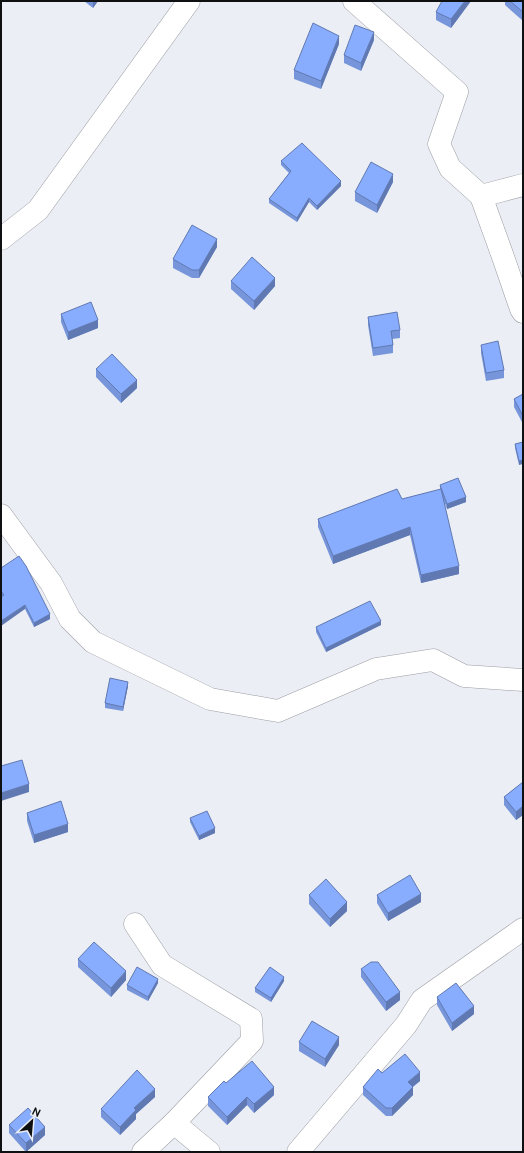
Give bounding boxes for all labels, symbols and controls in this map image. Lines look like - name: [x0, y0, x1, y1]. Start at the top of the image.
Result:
- north arrow: [12, 1101, 52, 1141]
- text: N: [30, 1105, 43, 1119]

